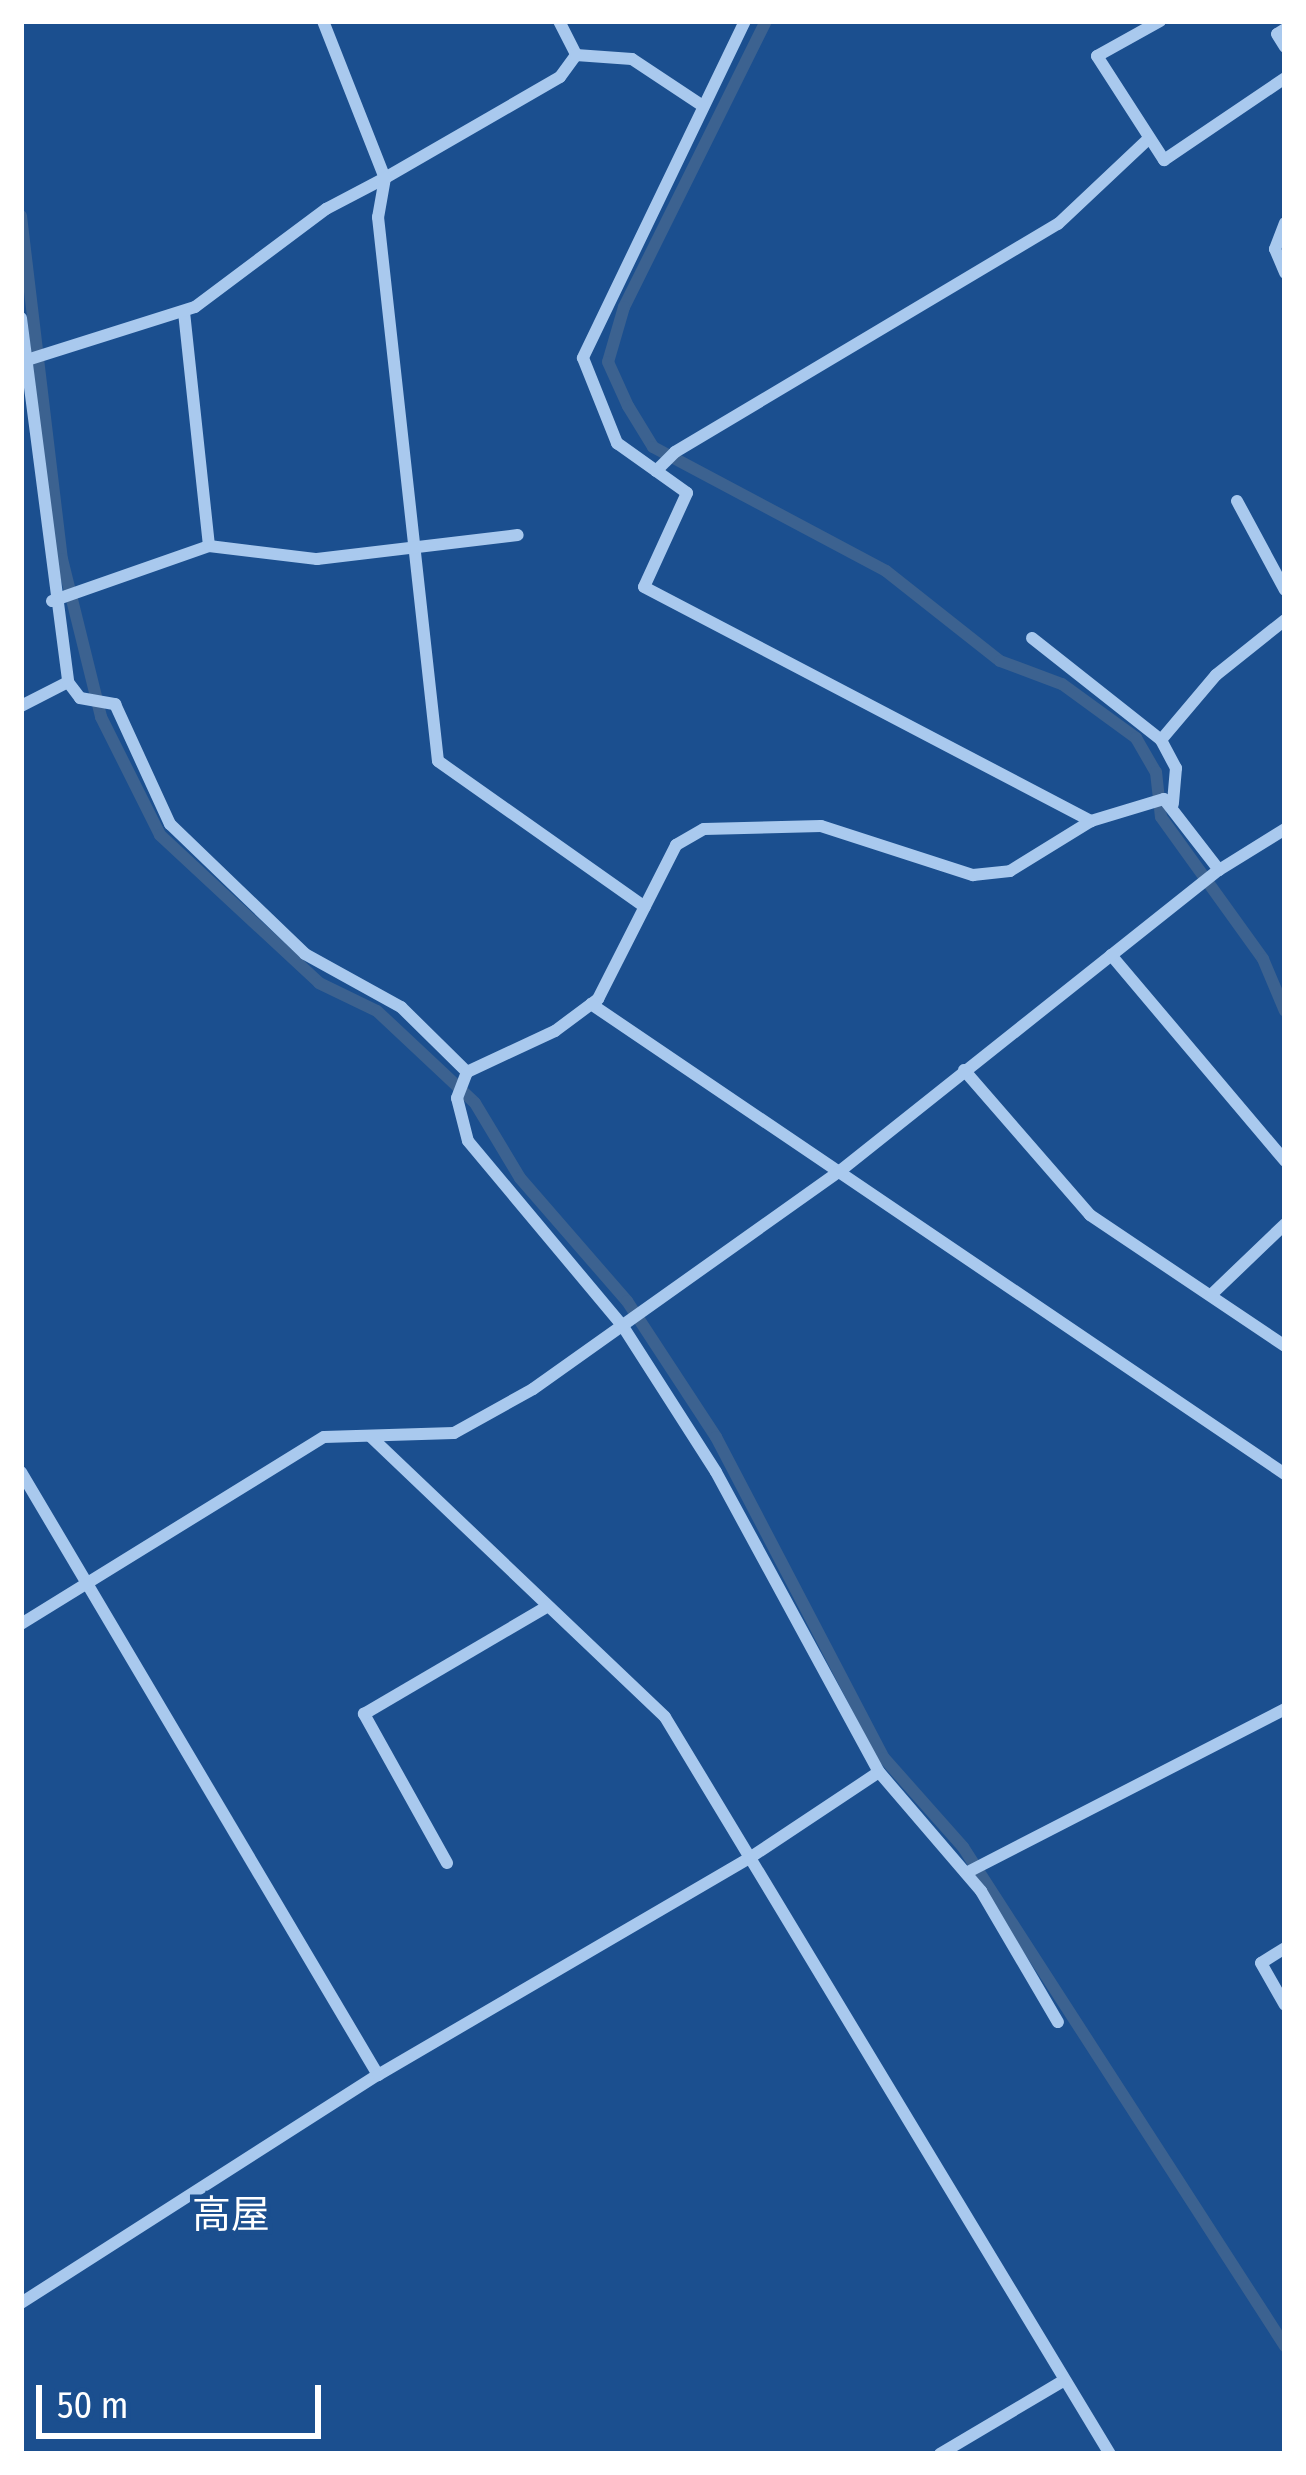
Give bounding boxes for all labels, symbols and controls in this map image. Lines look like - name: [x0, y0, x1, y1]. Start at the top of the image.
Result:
- district label: 高屋: [192, 2192, 270, 2238]
- scale bar: [42, 2361, 327, 2435]
- text: 50 m: [57, 2384, 128, 2428]

